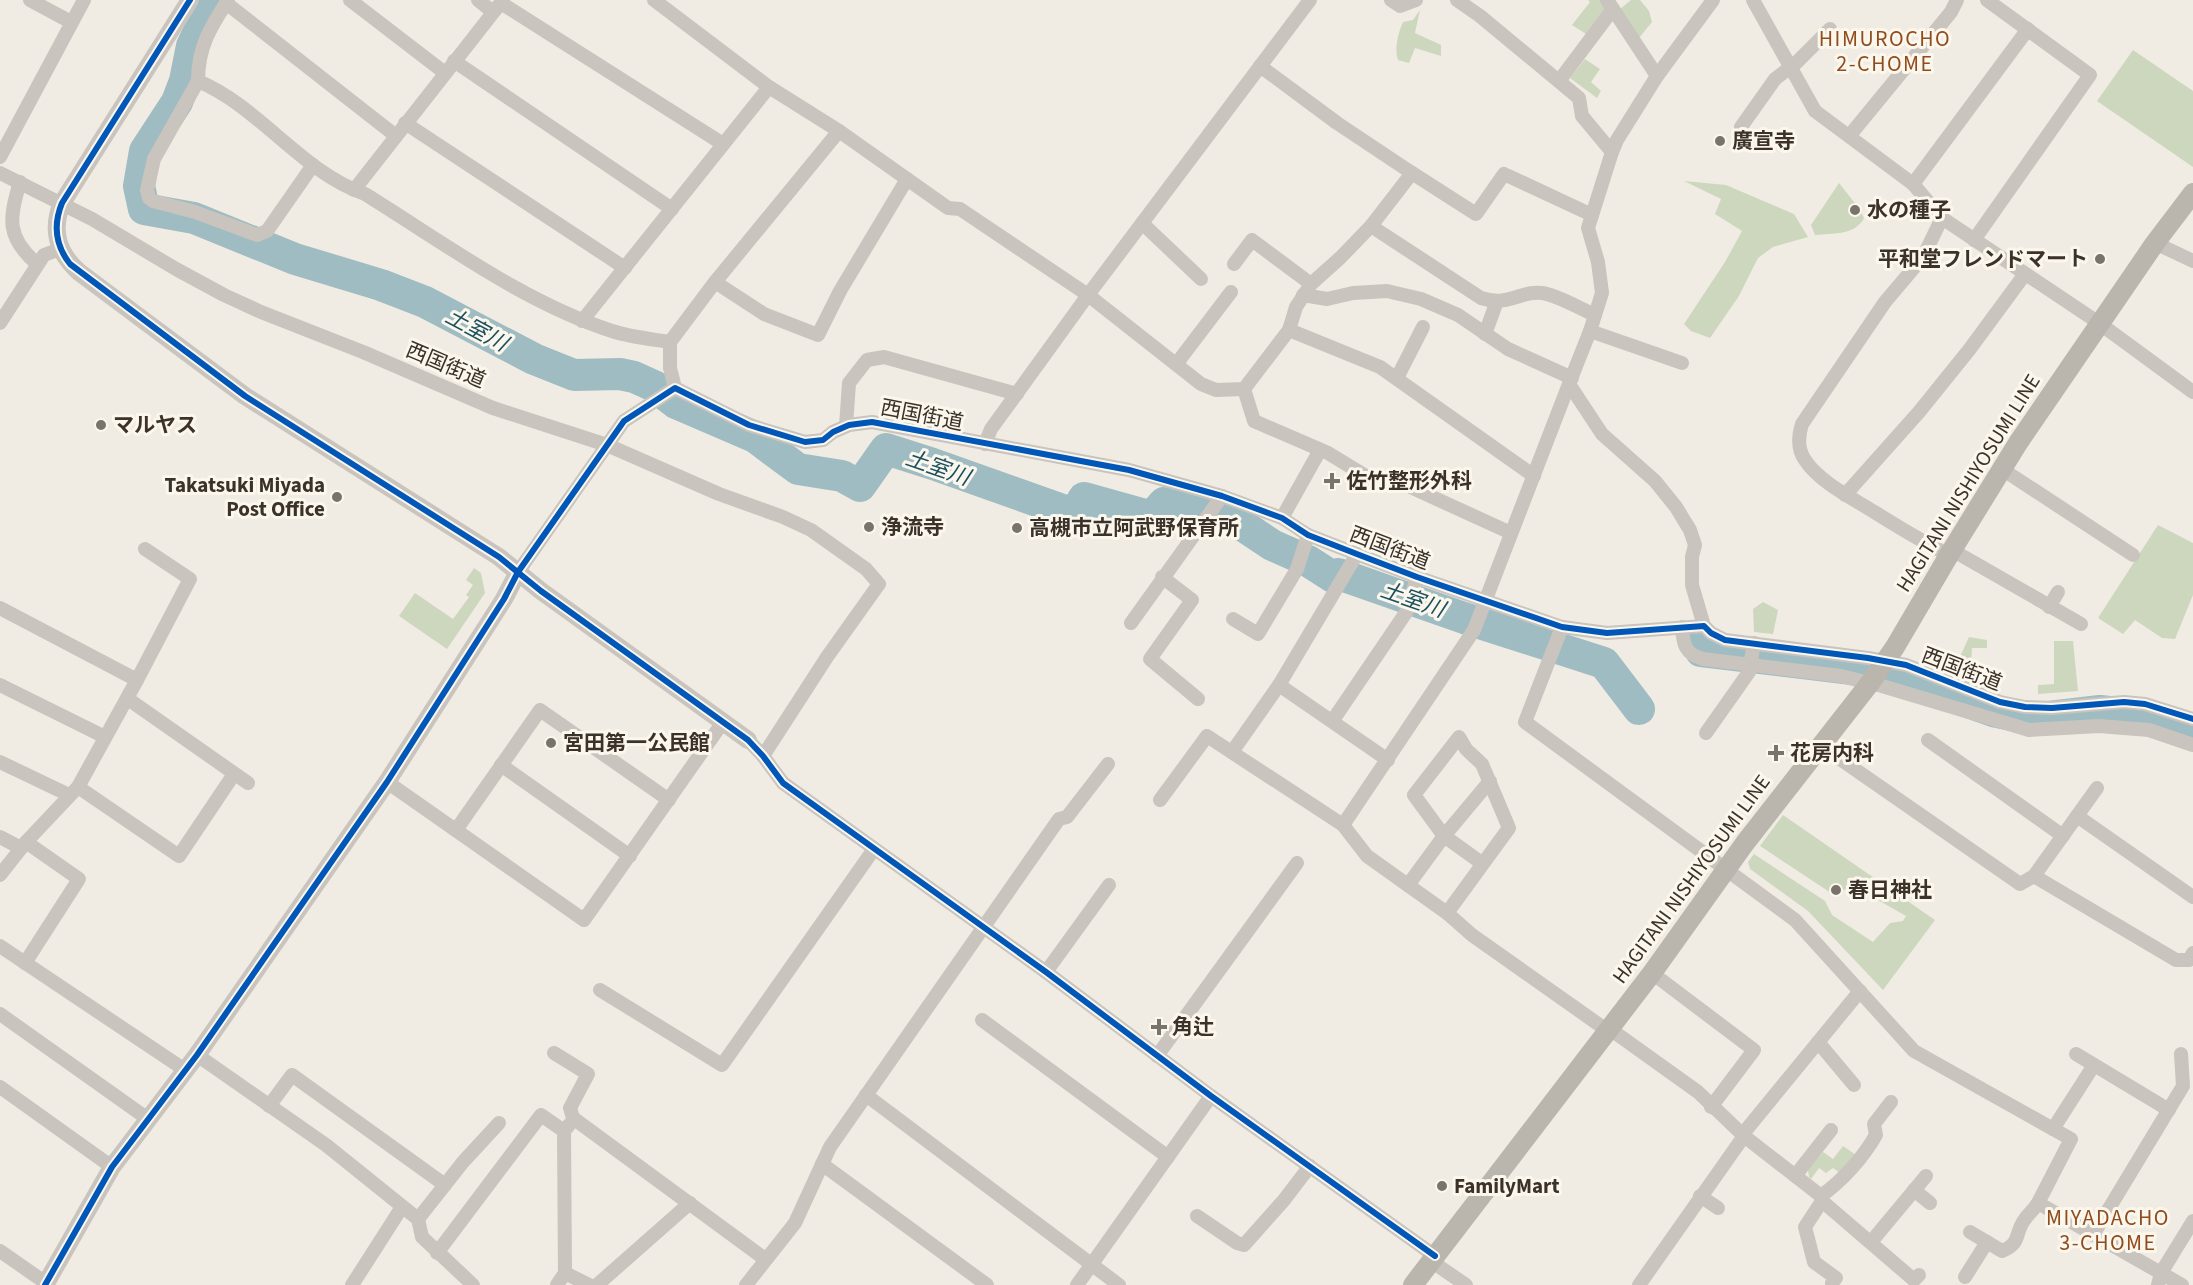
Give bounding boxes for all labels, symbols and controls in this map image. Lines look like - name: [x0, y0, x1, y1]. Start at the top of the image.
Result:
- district label: HIMUROCHO 2-CHOME: [1819, 23, 1951, 80]
- place label: 廣宣寺: [1732, 126, 1795, 156]
- marker: 廣宣寺: [1713, 134, 1727, 148]
- place label: 水の種子: [1867, 195, 1951, 225]
- marker: 水の種子: [1848, 203, 1862, 217]
- place label: 平和堂フレンドマート: [1878, 244, 2088, 274]
- marker: 平和堂フレンドマート: [2093, 252, 2107, 266]
- water label: 土室川: [440, 300, 515, 360]
- street label: 西国街道: [401, 335, 491, 395]
- street label: HAGITANI NISHIYOSUMI LINE: [1889, 368, 2047, 598]
- street label: 西国街道: [878, 392, 966, 438]
- place label: マルヤス: [113, 410, 197, 440]
- marker: マルヤス: [94, 418, 108, 432]
- water label: 土室川: [901, 442, 976, 494]
- place label: 佐竹整形外科: [1346, 466, 1472, 496]
- place label: Takatsuki Miyada Post Office: [165, 470, 325, 524]
- marker: 佐竹整形外科: [1323, 472, 1341, 490]
- marker: Takatsuki Miyada Post Office: [330, 490, 344, 504]
- place label: 浄流寺: [881, 512, 944, 542]
- place label: 高槻市立阿武野保育所: [1029, 513, 1239, 543]
- street label: 西国街道: [1345, 519, 1435, 577]
- marker: 浄流寺: [862, 520, 876, 534]
- marker: 高槻市立阿武野保育所: [1010, 521, 1024, 535]
- water label: 土室川: [1376, 574, 1451, 626]
- street label: 西国街道: [1917, 640, 2007, 698]
- place label: 宮田第一公民館: [563, 728, 710, 758]
- marker: 宮田第一公民館: [544, 736, 558, 750]
- place label: 花房内科: [1790, 738, 1874, 768]
- marker: 花房内科: [1767, 744, 1785, 762]
- street label: HAGITANI NISHIYOSUMI LINE: [1605, 768, 1777, 990]
- place label: 春日神社: [1848, 875, 1932, 905]
- marker: 春日神社: [1829, 883, 1843, 897]
- place label: 角辻: [1172, 1012, 1214, 1042]
- marker: 角辻: [1150, 1018, 1168, 1036]
- place label: FamilyMart: [1454, 1171, 1559, 1201]
- marker: FamilyMart: [1435, 1179, 1449, 1193]
- district label: MIYADACHO 3-CHOME: [2046, 1202, 2170, 1259]

